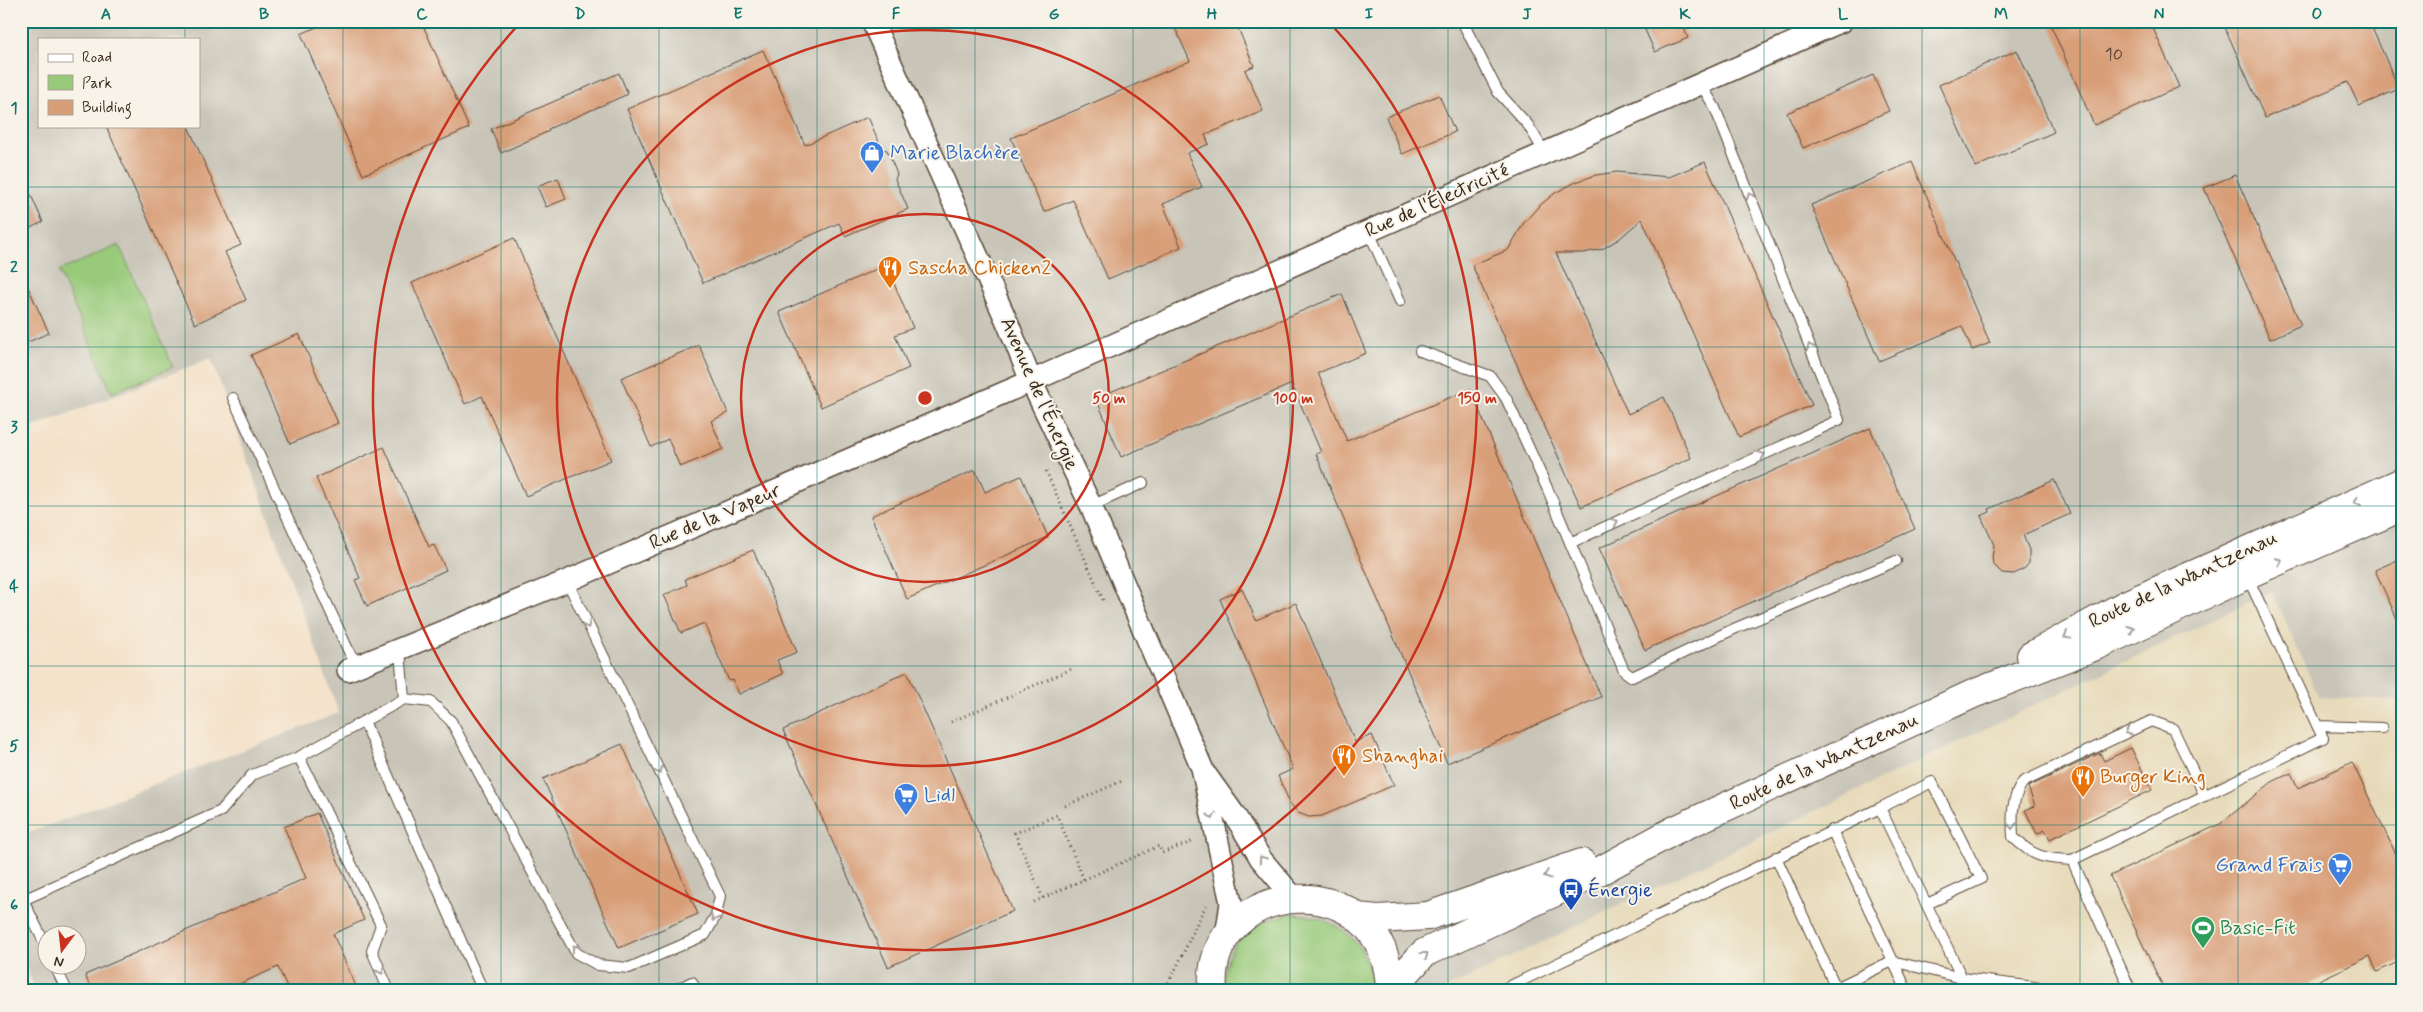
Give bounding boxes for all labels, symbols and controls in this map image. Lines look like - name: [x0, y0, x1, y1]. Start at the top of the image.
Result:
- text: A: [101, 4, 111, 25]
- text: B: [259, 4, 269, 25]
- text: C: [416, 4, 428, 25]
- text: D: [574, 4, 586, 25]
- text: E: [733, 4, 743, 25]
- text: F: [892, 4, 901, 25]
- text: G: [1049, 4, 1060, 25]
- text: H: [1207, 4, 1218, 25]
- text: I: [1365, 4, 1374, 25]
- text: J: [1522, 4, 1532, 25]
- text: K: [1679, 4, 1691, 25]
- text: L: [1838, 4, 1849, 25]
- text: M: [1994, 4, 2008, 25]
- text: N: [2154, 4, 2164, 25]
- text: O: [2312, 4, 2323, 25]
- legend: [38, 38, 200, 128]
- house number: 10: [2105, 43, 2123, 67]
- text: Road: [82, 48, 112, 68]
- text: Park: [82, 74, 112, 94]
- text: 1: [10, 98, 18, 119]
- text: Building: [82, 98, 132, 119]
- shop icon: Marie Blachère: [859, 140, 885, 174]
- place label: Marie Blachère: [890, 140, 1020, 167]
- street label: Rue de l'Électricité: [1361, 157, 1513, 245]
- one-way arrow: [1746, 192, 1756, 201]
- restaurant icon: Sascha Chicken2: [877, 255, 903, 289]
- place label: Sascha Chicken2: [908, 255, 1052, 282]
- text: 2: [10, 257, 18, 278]
- street label: Avenue de l'Énergie: [992, 313, 1085, 475]
- one-way arrow: [1806, 343, 1817, 352]
- centre of rings: [916, 389, 934, 407]
- text: 50 m: [1092, 389, 1126, 409]
- text: 100 m: [1273, 389, 1313, 409]
- text: 150 m: [1457, 389, 1497, 409]
- text: 3: [10, 417, 18, 438]
- one-way arrow: [1757, 451, 1766, 461]
- street label: Rue de la Vapeur: [645, 477, 785, 557]
- one-way arrow: [2353, 495, 2362, 506]
- one-way arrow: [1610, 518, 1619, 529]
- street label: Route de la Wantzenau: [2084, 524, 2282, 636]
- one-way arrow: [2274, 556, 2283, 567]
- text: 4: [9, 576, 19, 597]
- one-way arrow: [581, 620, 592, 629]
- one-way arrow: [2126, 625, 2135, 635]
- one-way arrow: [2063, 630, 2072, 640]
- street label: Route de la Wantzenau: [1725, 706, 1923, 818]
- one-way arrow: [2124, 726, 2133, 736]
- text: 5: [9, 736, 19, 757]
- restaurant icon: Shanghai: [1331, 743, 1357, 777]
- place label: Shanghai: [1362, 743, 1443, 770]
- restaurant icon: Burger King: [2070, 764, 2096, 798]
- place label: Burger King: [2100, 764, 2206, 792]
- one-way arrow: [653, 766, 663, 775]
- supermarket icon: Lidl: [893, 782, 919, 816]
- place label: Lidl: [924, 782, 955, 809]
- one-way arrow: [1206, 812, 1217, 821]
- one-way arrow: [2007, 822, 2018, 830]
- place label: Grand Frais: [2216, 852, 2322, 879]
- supermarket icon: Grand Frais: [2327, 852, 2353, 886]
- one-way arrow: [1259, 855, 1268, 865]
- one-way arrow: [1543, 869, 1551, 879]
- bus stop icon: Énergie: [1558, 877, 1584, 911]
- place label: Énergie: [1588, 877, 1652, 905]
- text: 6: [10, 895, 18, 916]
- one-way arrow: [710, 913, 720, 922]
- sports icon: Basic-Fit: [2190, 915, 2216, 949]
- place label: Basic-Fit: [2220, 915, 2296, 942]
- north arrow: [38, 924, 88, 974]
- one-way arrow: [572, 944, 581, 954]
- text: N: [52, 952, 66, 971]
- one-way arrow: [1419, 952, 1428, 961]
- one-way arrow: [374, 966, 385, 975]

